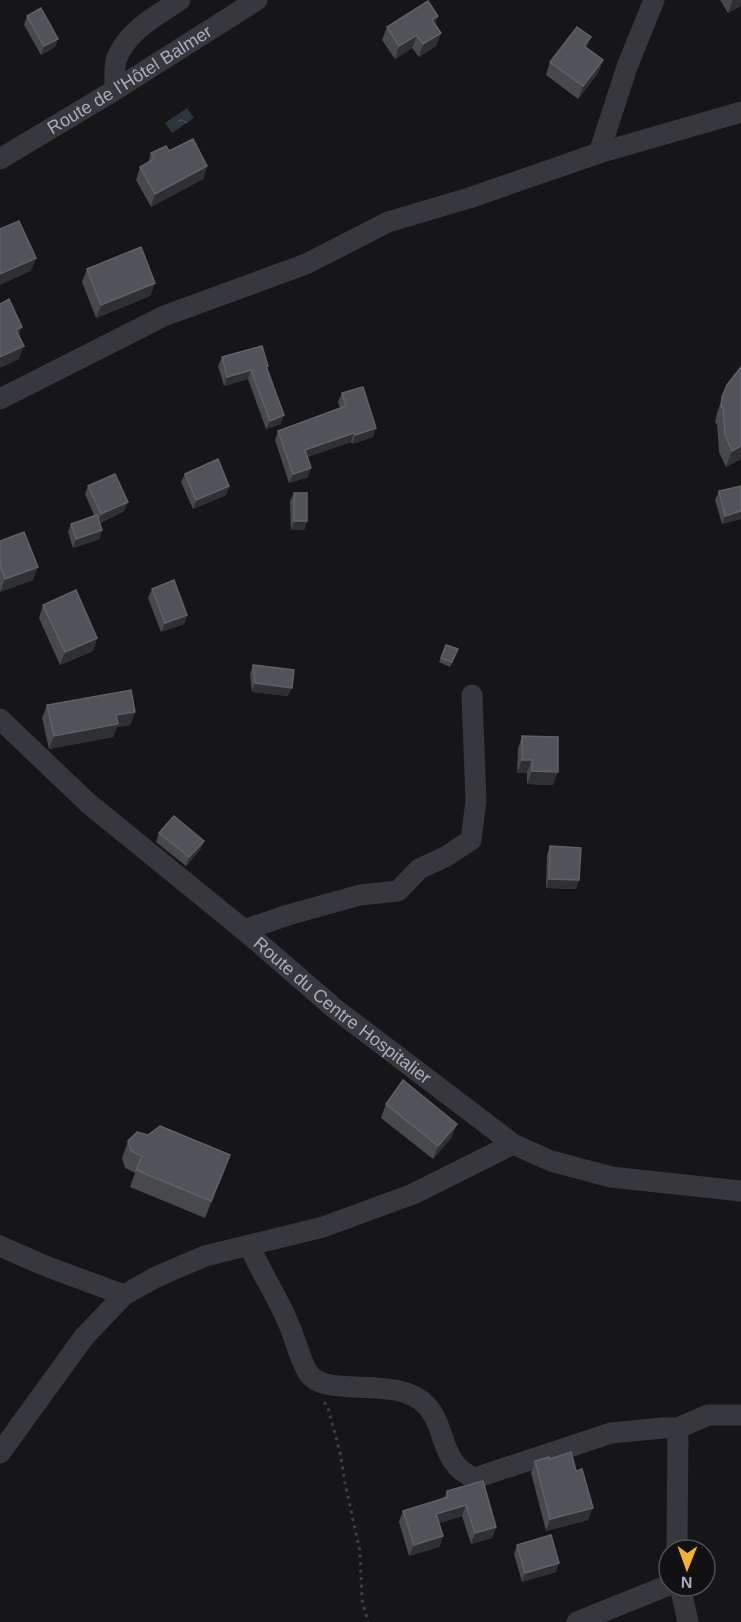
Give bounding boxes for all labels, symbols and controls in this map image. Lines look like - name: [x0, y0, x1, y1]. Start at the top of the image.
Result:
- street label: Route de l'Hôtel Balmer: [44, 21, 216, 138]
- street label: Route du Centre Hospitalier: [250, 933, 435, 1088]
- north arrow: [657, 1538, 717, 1598]
- text: N: [681, 1574, 693, 1591]

